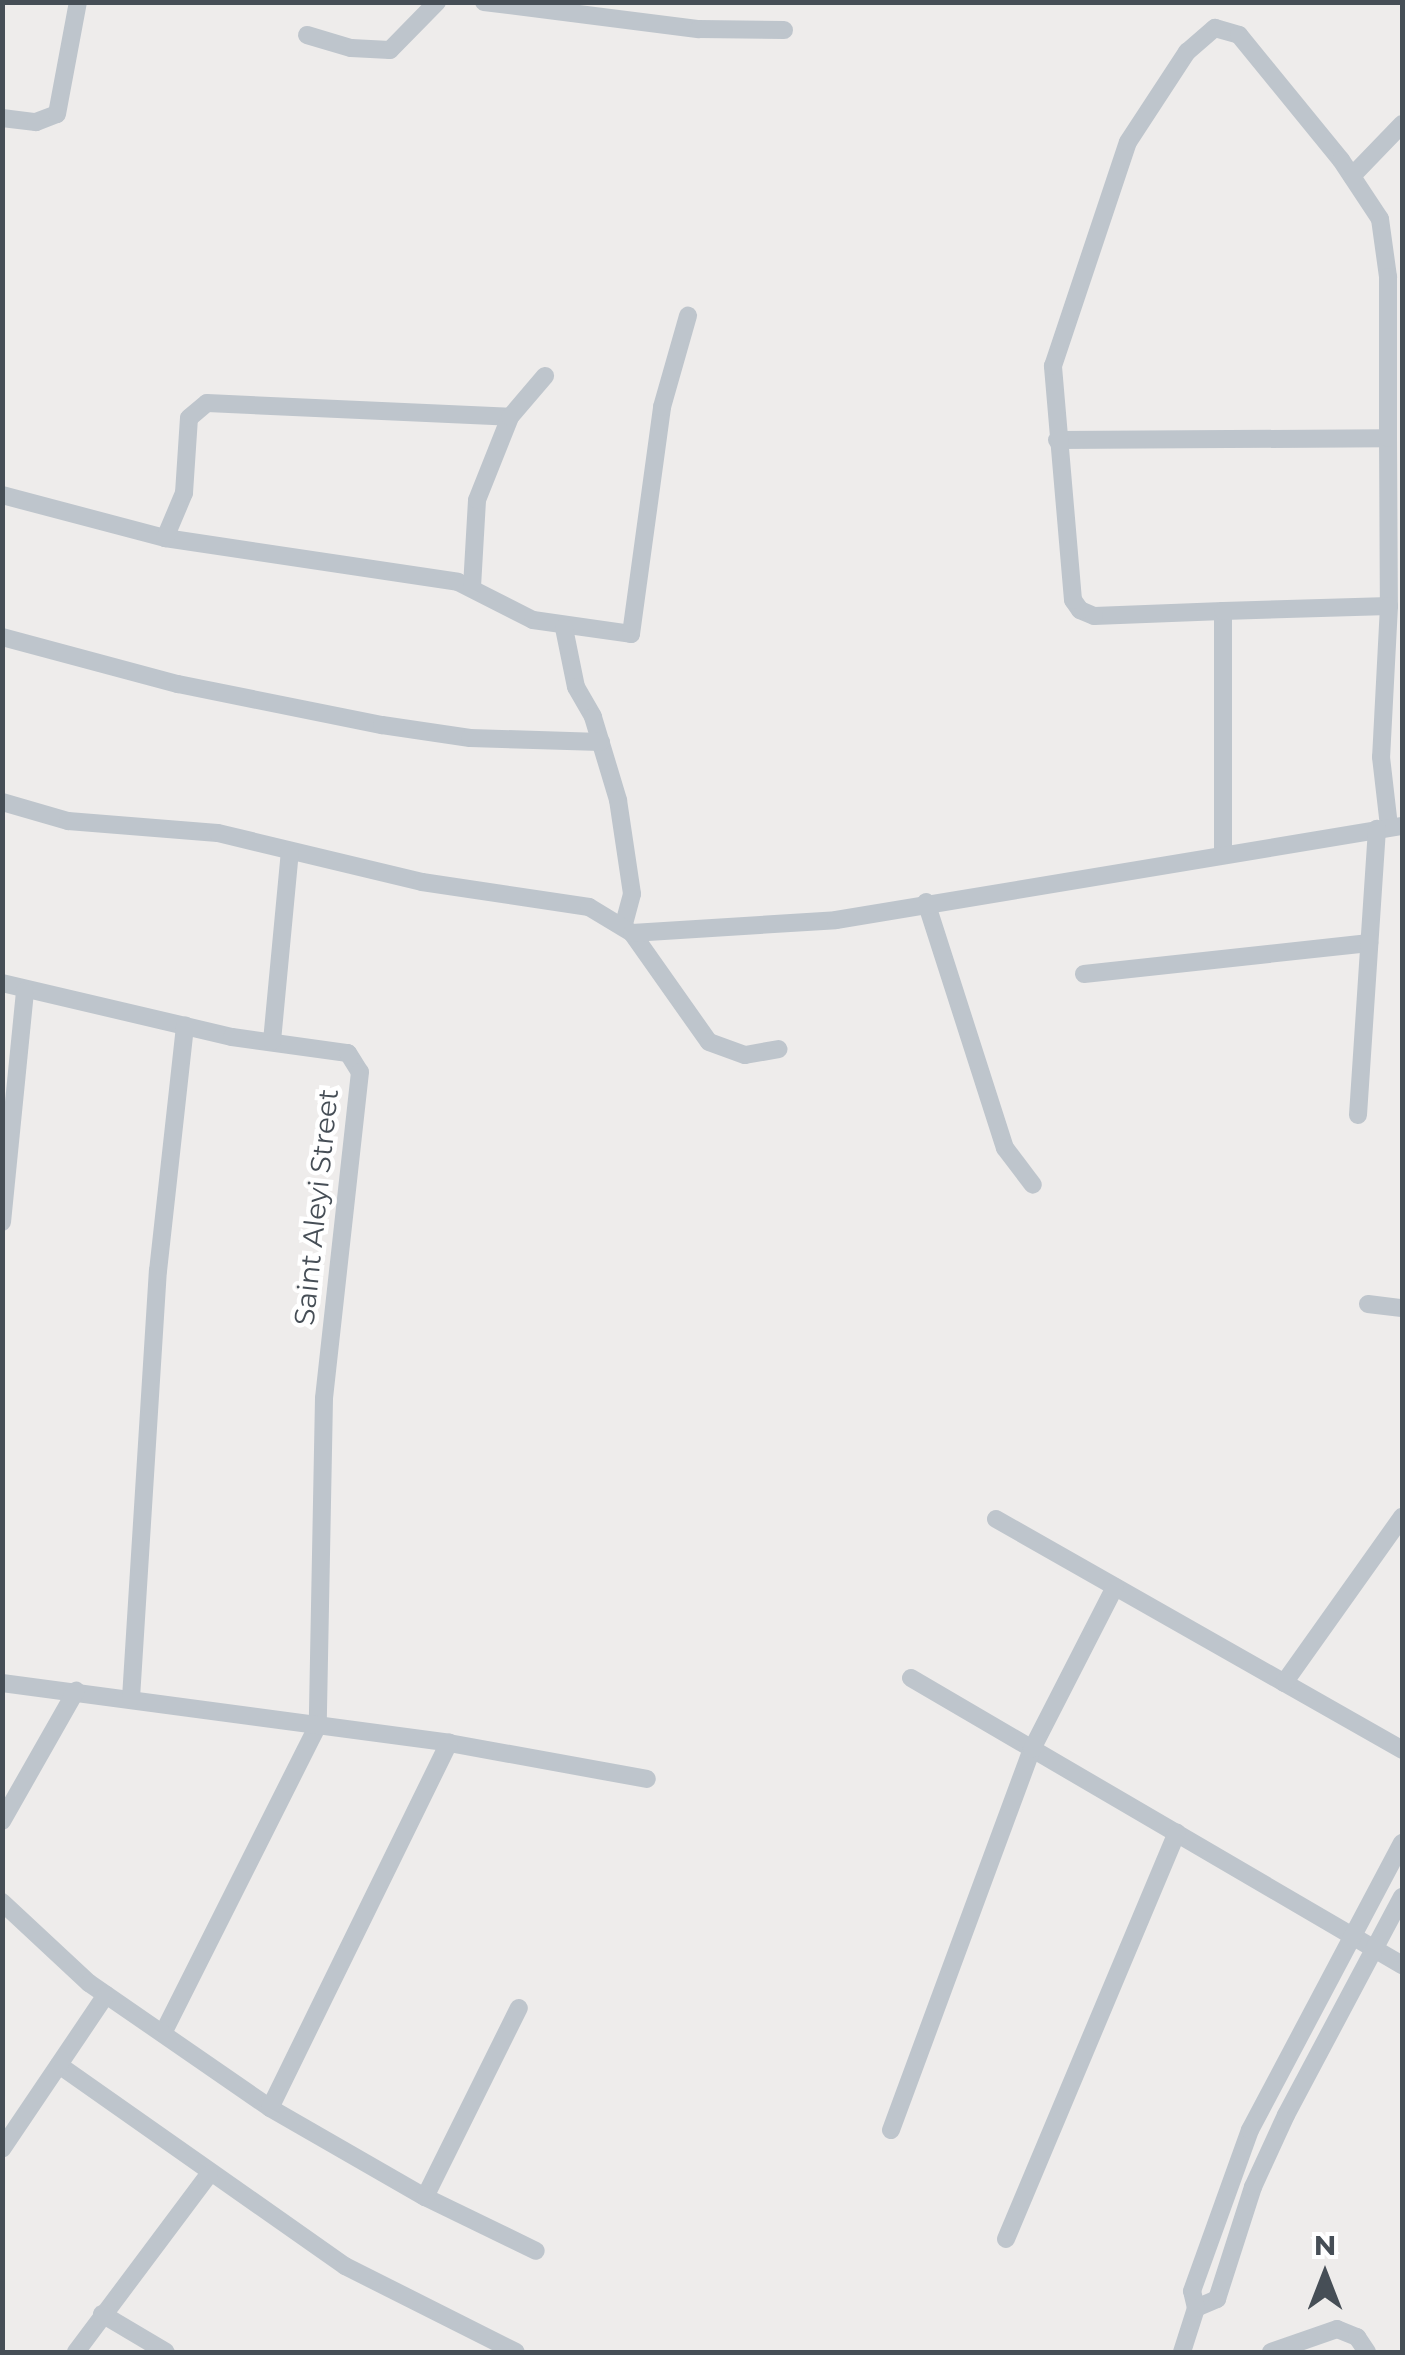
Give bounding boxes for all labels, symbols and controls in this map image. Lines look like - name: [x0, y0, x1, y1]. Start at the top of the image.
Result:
- street label: Saint Aleyi Street: [287, 1087, 345, 1327]
- north arrow: [1275, 2225, 1375, 2325]
- text: N: [1314, 2228, 1336, 2262]

